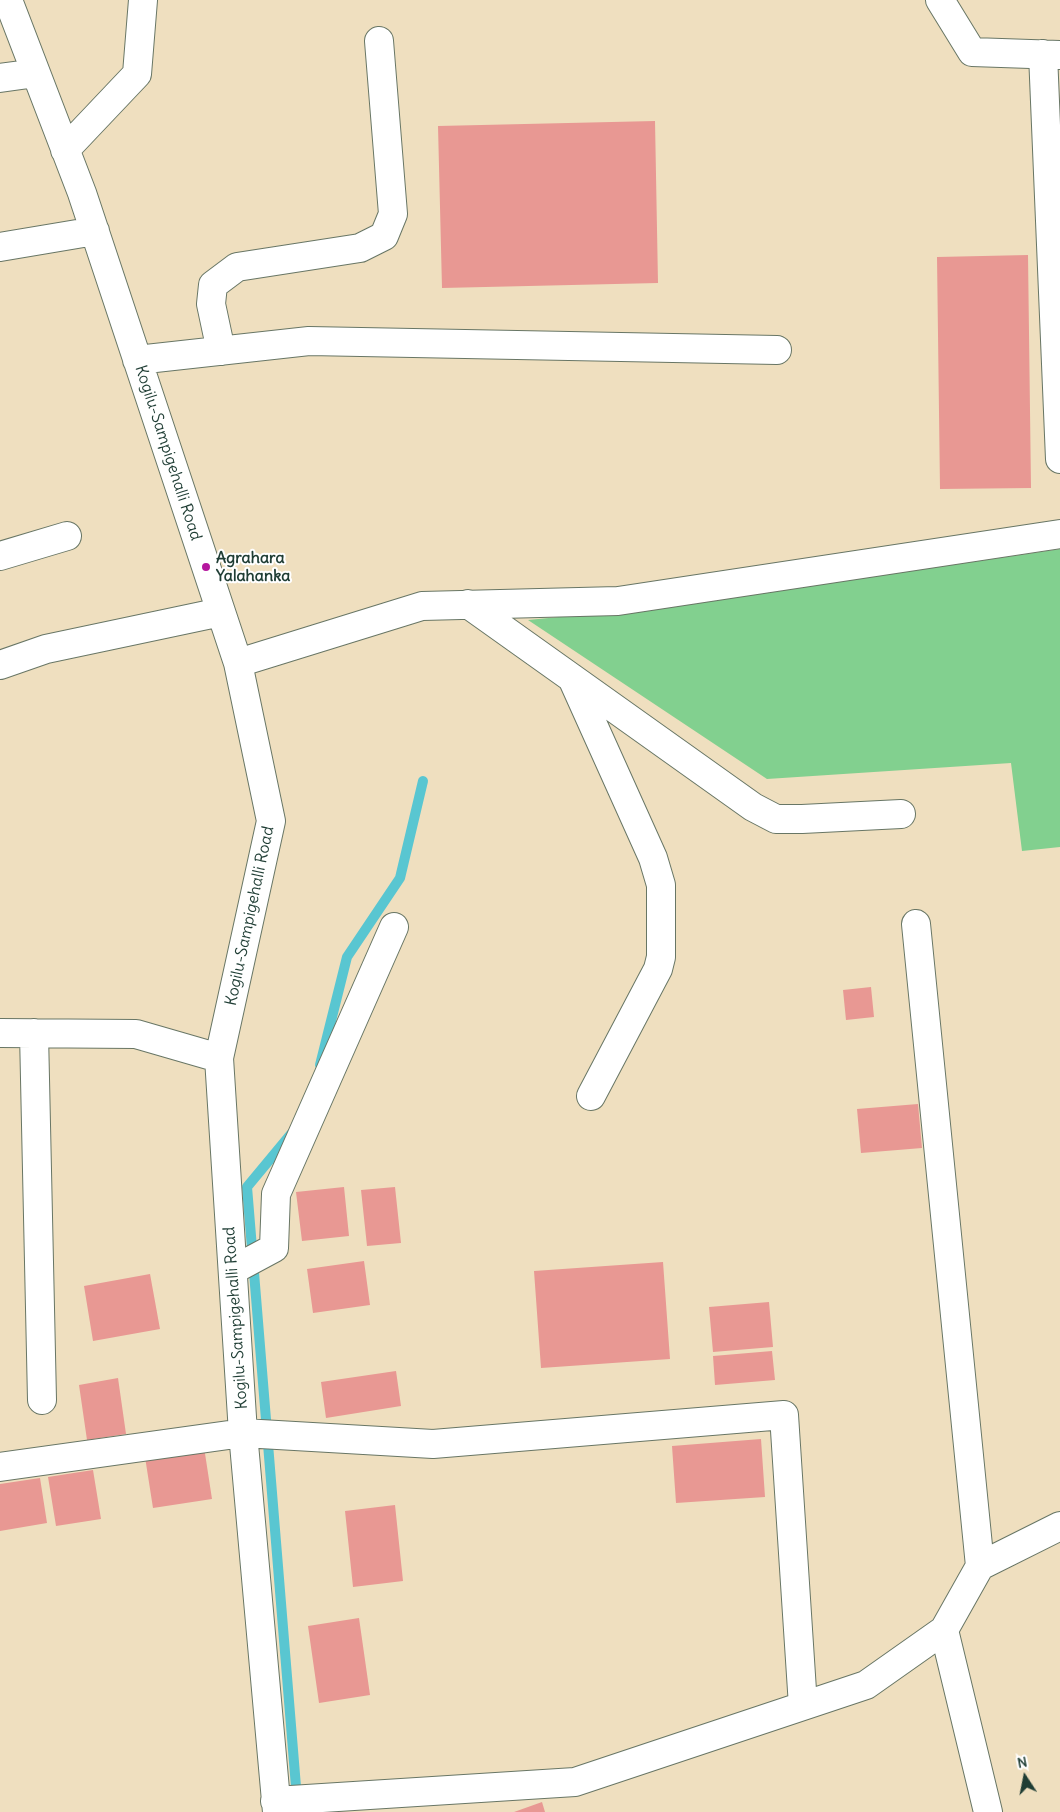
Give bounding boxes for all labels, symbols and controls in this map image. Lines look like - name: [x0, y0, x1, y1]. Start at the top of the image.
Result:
- street label: Kogilu-Sampigehalli Road: [131, 363, 205, 543]
- place label: Agrahara Yalahanka: [216, 548, 290, 586]
- marker: Agrahara Yalahanka: [200, 561, 212, 573]
- street label: Kogilu-Sampigehalli Road: [222, 824, 278, 1008]
- street label: Kogilu-Sampigehalli Road: [220, 1226, 252, 1410]
- north arrow: [1000, 1752, 1050, 1802]
- text: N: [1016, 1753, 1029, 1772]

